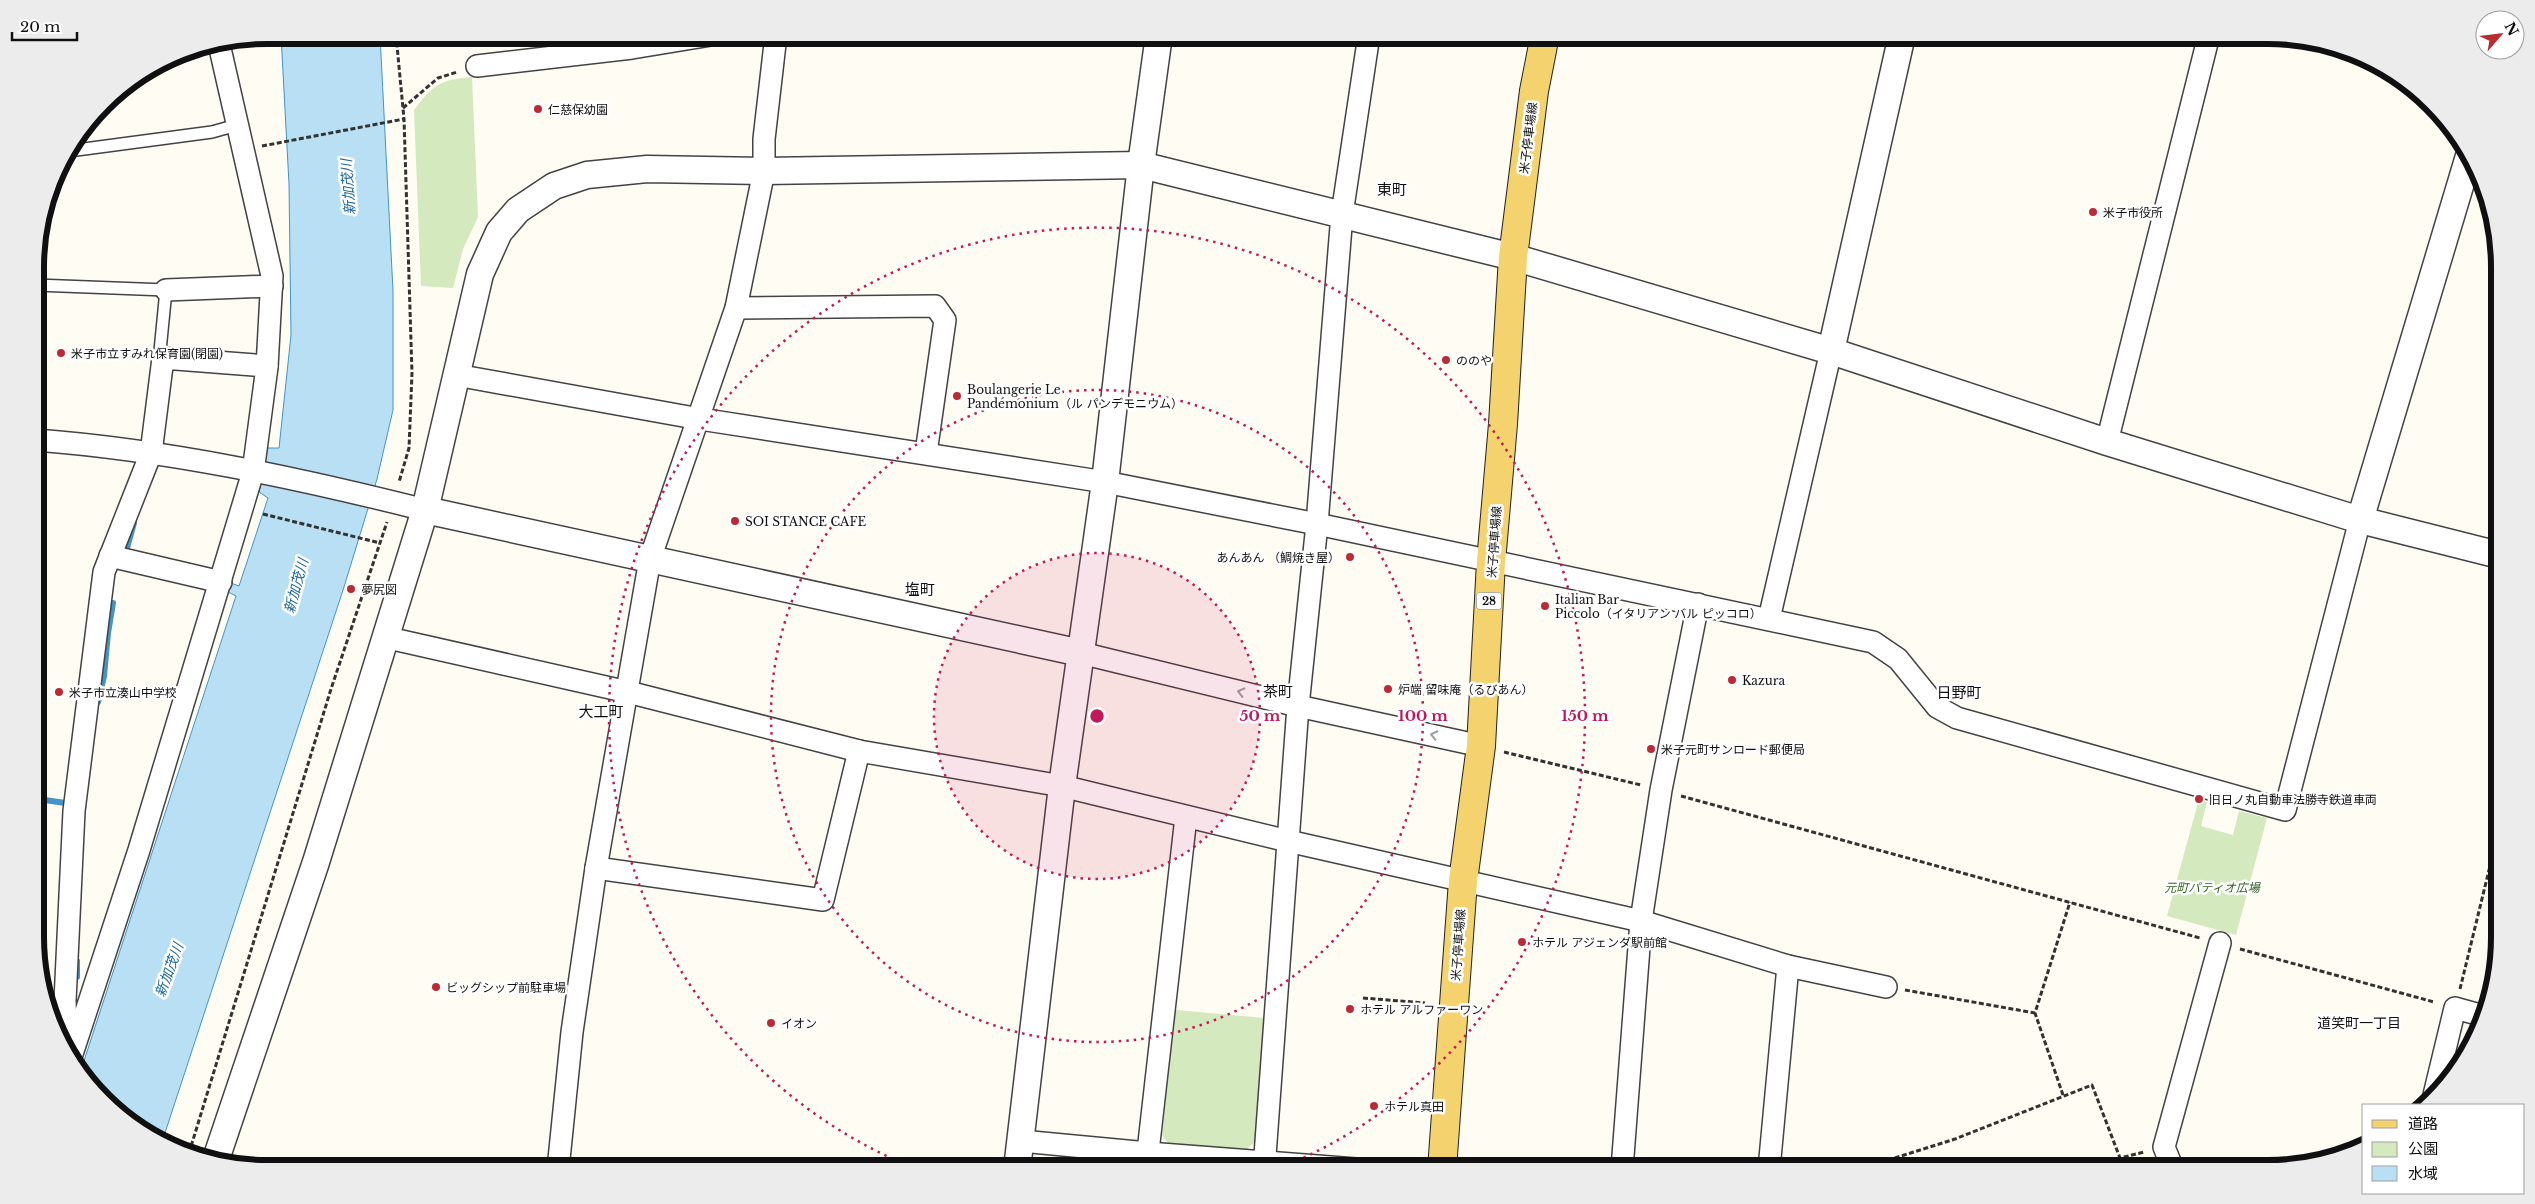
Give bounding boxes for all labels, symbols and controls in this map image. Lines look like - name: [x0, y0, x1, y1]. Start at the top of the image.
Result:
- scale bar: [12, 10, 78, 42]
- north arrow: [2475, 10, 2525, 60]
- text: 20 m: [20, 17, 60, 36]
- text: N: [2500, 19, 2523, 39]
- street label: 米子停車場線: [1516, 101, 1540, 175]
- place label: 仁慈保幼園: [548, 102, 608, 117]
- marker: 仁慈保幼園: [532, 103, 544, 115]
- water label: 新加茂川: [337, 156, 359, 216]
- district label: 東町: [1377, 180, 1407, 199]
- place label: 米子市役所: [2103, 205, 2163, 220]
- marker: 米子市役所: [2087, 206, 2099, 218]
- place label: 米子市立すみれ保育園(閉園): [71, 346, 223, 361]
- marker: 米子市立すみれ保育園(閉園): [55, 347, 67, 359]
- place label: ののや: [1456, 353, 1492, 368]
- marker: ののや: [1440, 354, 1452, 366]
- place label: Boulangerie Le Pandémonium（ル パンデモニウム）: [967, 382, 1183, 411]
- marker: Boulangerie Le Pandémonium（ル パンデモニウム）: [951, 390, 963, 402]
- street label: 米子停車場線: [1484, 506, 1504, 578]
- place label: SOI STANCE CAFE: [745, 514, 866, 529]
- marker: SOI STANCE CAFE: [729, 515, 741, 527]
- place label: あんあん （鯛焼き屋）: [1217, 550, 1340, 565]
- marker: あんあん （鯛焼き屋）: [1344, 551, 1356, 563]
- water label: 新加茂川: [280, 555, 312, 615]
- district label: 塩町: [905, 580, 935, 599]
- place label: 夢尻図: [361, 582, 397, 597]
- marker: 夢尻図: [345, 583, 357, 595]
- road number: 28: [1476, 592, 1502, 610]
- place label: Italian Bar Piccolo（イタリアン バル ピッコロ）: [1555, 592, 1762, 621]
- marker: Italian Bar Piccolo（イタリアン バル ピッコロ）: [1539, 600, 1551, 612]
- place label: Kazura: [1742, 673, 1785, 688]
- marker: Kazura: [1726, 674, 1738, 686]
- district label: 茶町: [1263, 682, 1293, 701]
- place label: 炉端 留味庵（るびあん）: [1398, 682, 1533, 697]
- marker: 炉端 留味庵（るびあん）: [1382, 683, 1394, 695]
- district label: 日野町: [1936, 683, 1982, 702]
- place label: 米子市立湊山中学校: [69, 685, 177, 700]
- marker: 米子市立湊山中学校: [53, 686, 65, 698]
- one-way arrow: [1236, 687, 1245, 698]
- district label: 大工町: [578, 702, 624, 721]
- text: 50 m: [1240, 706, 1281, 725]
- text: 100 m: [1398, 706, 1448, 725]
- text: 150 m: [1561, 706, 1609, 725]
- centre of rings: [1088, 707, 1106, 725]
- one-way arrow: [1429, 731, 1438, 741]
- place label: 米子元町サンロード郵便局: [1661, 742, 1805, 757]
- marker: 米子元町サンロード郵便局: [1645, 743, 1657, 755]
- place label: 旧日ノ丸自動車法勝寺鉄道車両: [2209, 792, 2377, 807]
- marker: 旧日ノ丸自動車法勝寺鉄道車両: [2193, 793, 2205, 805]
- park label: 元町パティオ広場: [2164, 880, 2262, 895]
- street label: 米子停車場線: [1448, 909, 1468, 981]
- place label: ホテル アジェンダ駅前館: [1532, 935, 1667, 950]
- marker: ホテル アジェンダ駅前館: [1516, 936, 1528, 948]
- water label: 新加茂川: [151, 939, 188, 999]
- place label: ビッグシップ前駐車場: [446, 980, 566, 995]
- marker: ビッグシップ前駐車場: [430, 981, 442, 993]
- place label: ホテル アルファーワン: [1360, 1002, 1483, 1017]
- marker: ホテル アルファーワン: [1344, 1003, 1356, 1015]
- district label: 道笑町一丁目: [2317, 1014, 2401, 1032]
- place label: イオン: [781, 1016, 817, 1031]
- marker: イオン: [765, 1017, 777, 1029]
- place label: ホテル真田: [1384, 1099, 1444, 1114]
- marker: ホテル真田: [1368, 1100, 1380, 1112]
- legend: [2362, 1104, 2525, 1194]
- text: 道路: [2408, 1114, 2438, 1133]
- text: 公園: [2408, 1139, 2438, 1158]
- text: 水域: [2408, 1164, 2438, 1183]

